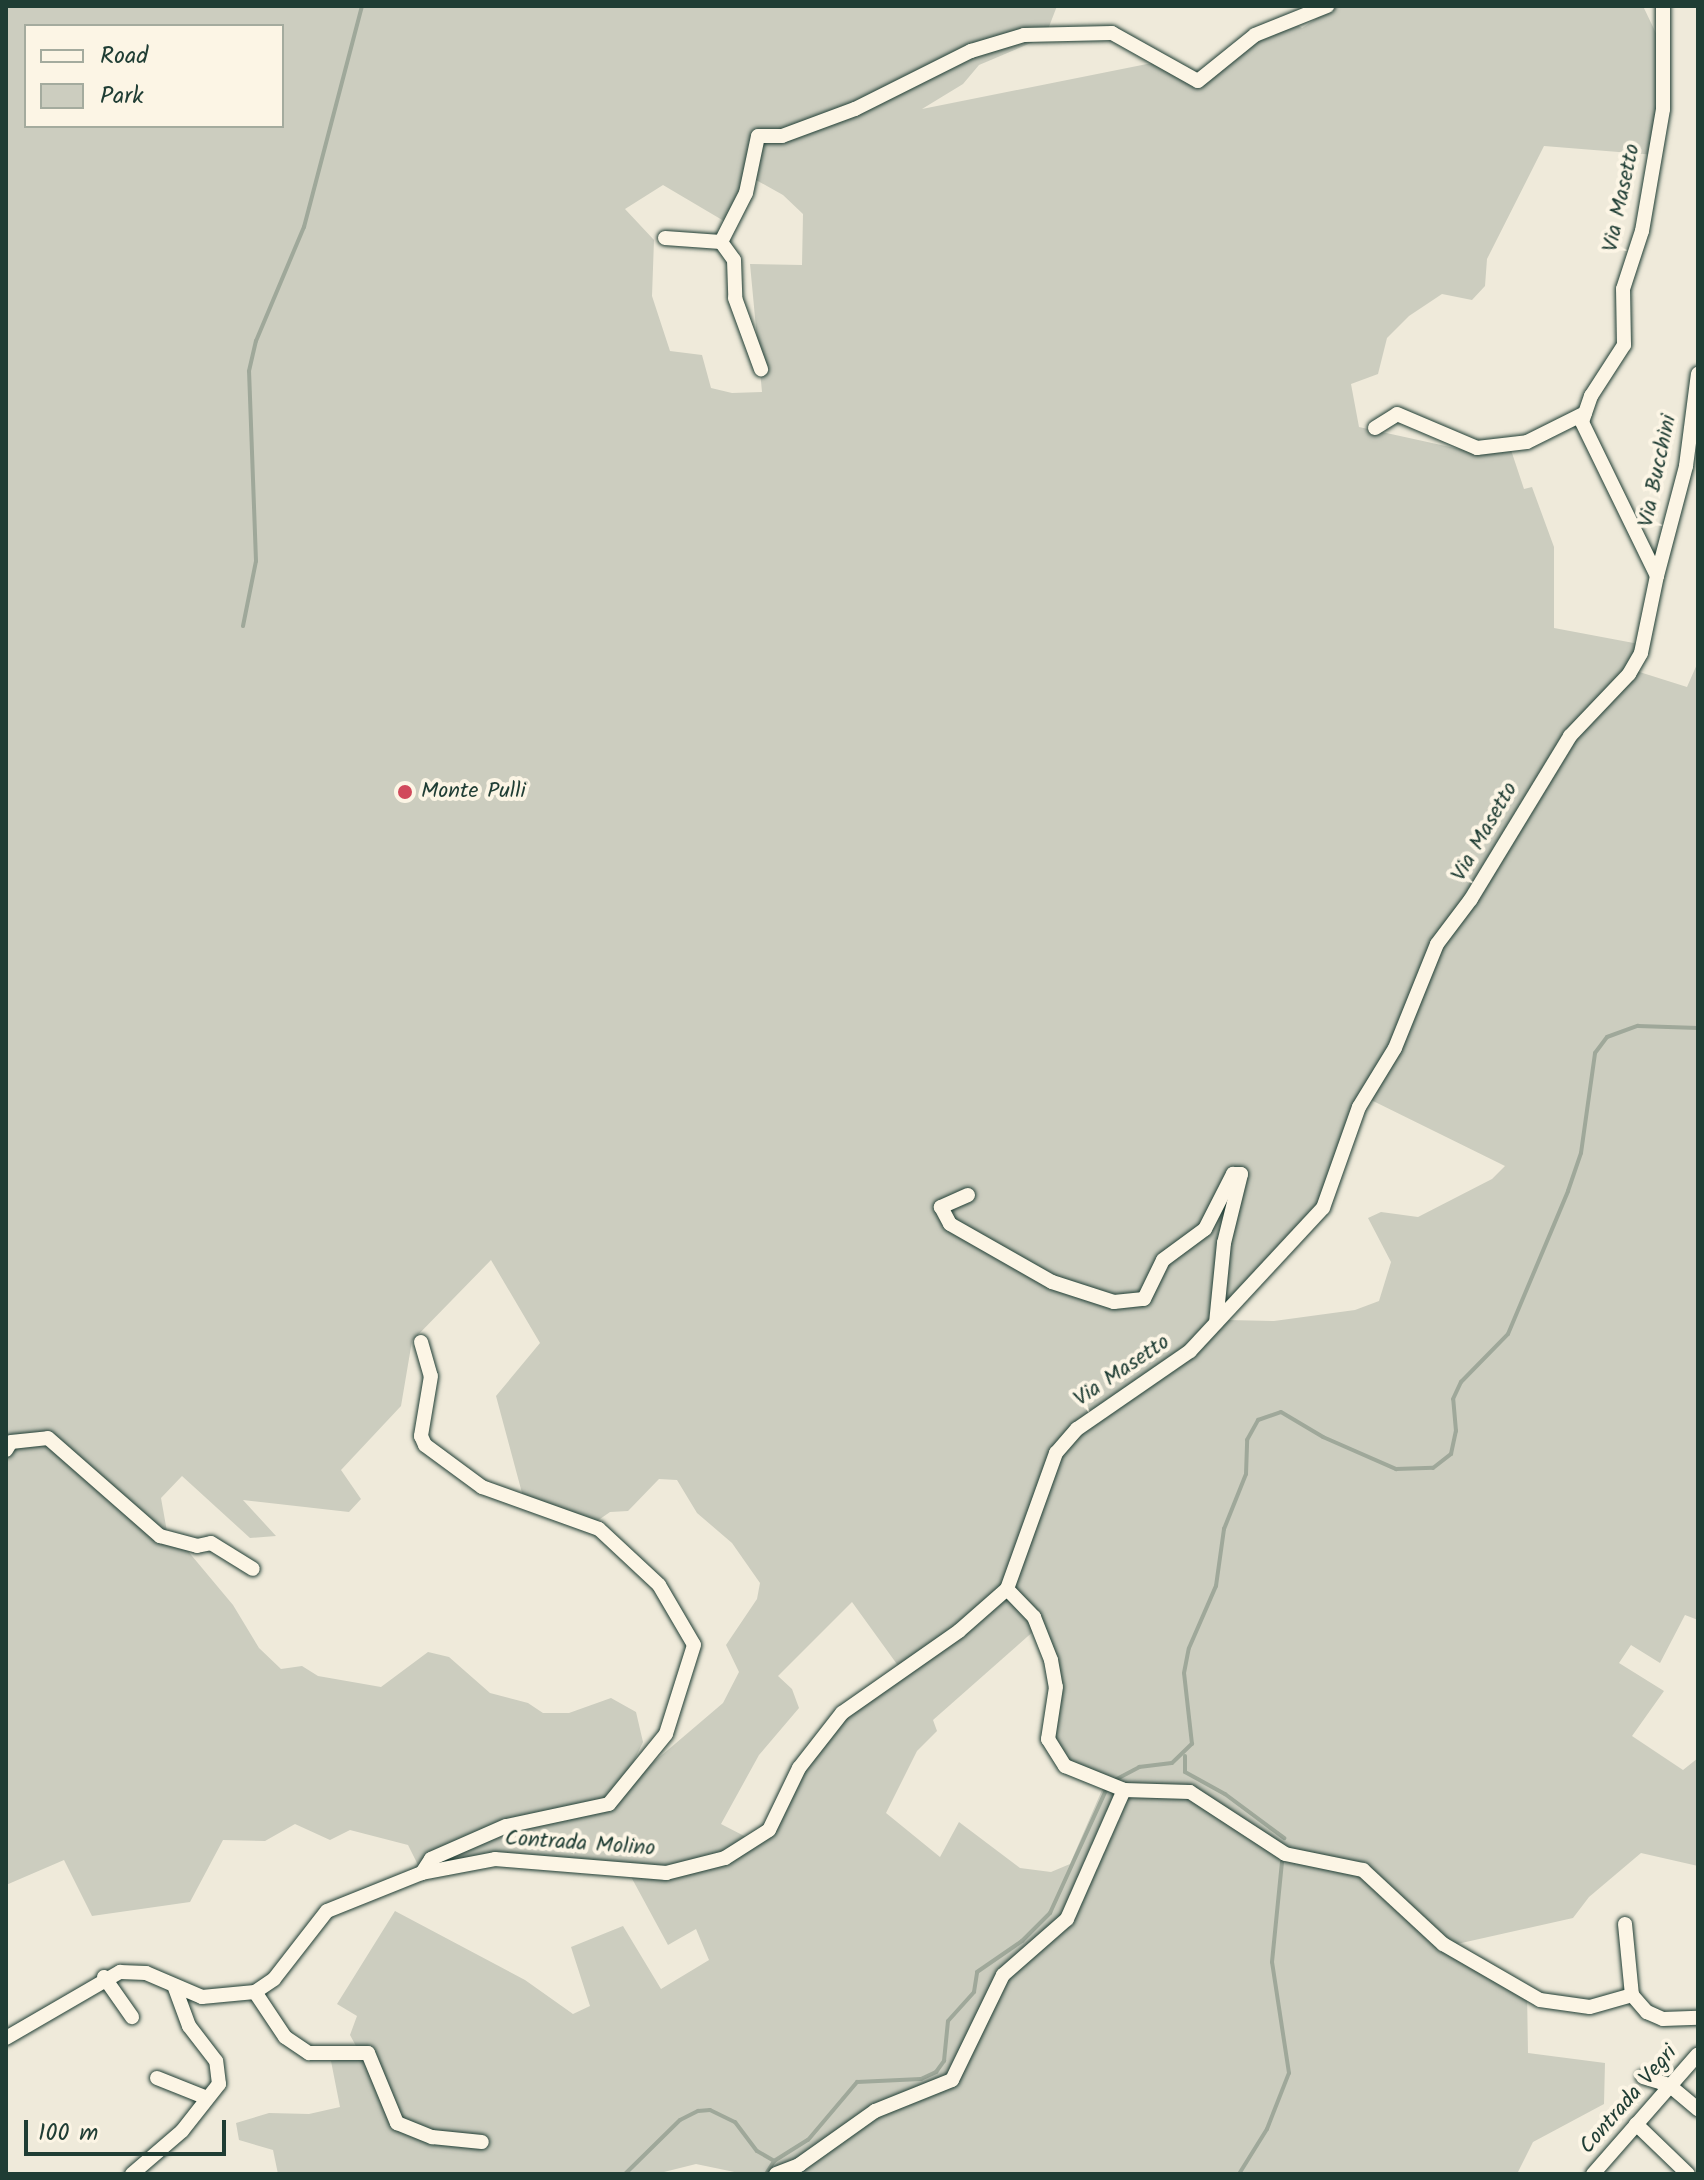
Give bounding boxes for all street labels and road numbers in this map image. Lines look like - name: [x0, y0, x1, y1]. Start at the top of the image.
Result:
- street label: Via Masetto: [1598, 141, 1646, 255]
- street label: Via Bucchini: [1633, 412, 1683, 530]
- street label: Via Masetto: [1446, 778, 1524, 886]
- street label: Via Masetto: [1069, 1329, 1175, 1413]
- street label: Contrada Molino: [504, 1826, 656, 1862]
- street label: Contrada Vegri: [1575, 2040, 1683, 2160]

